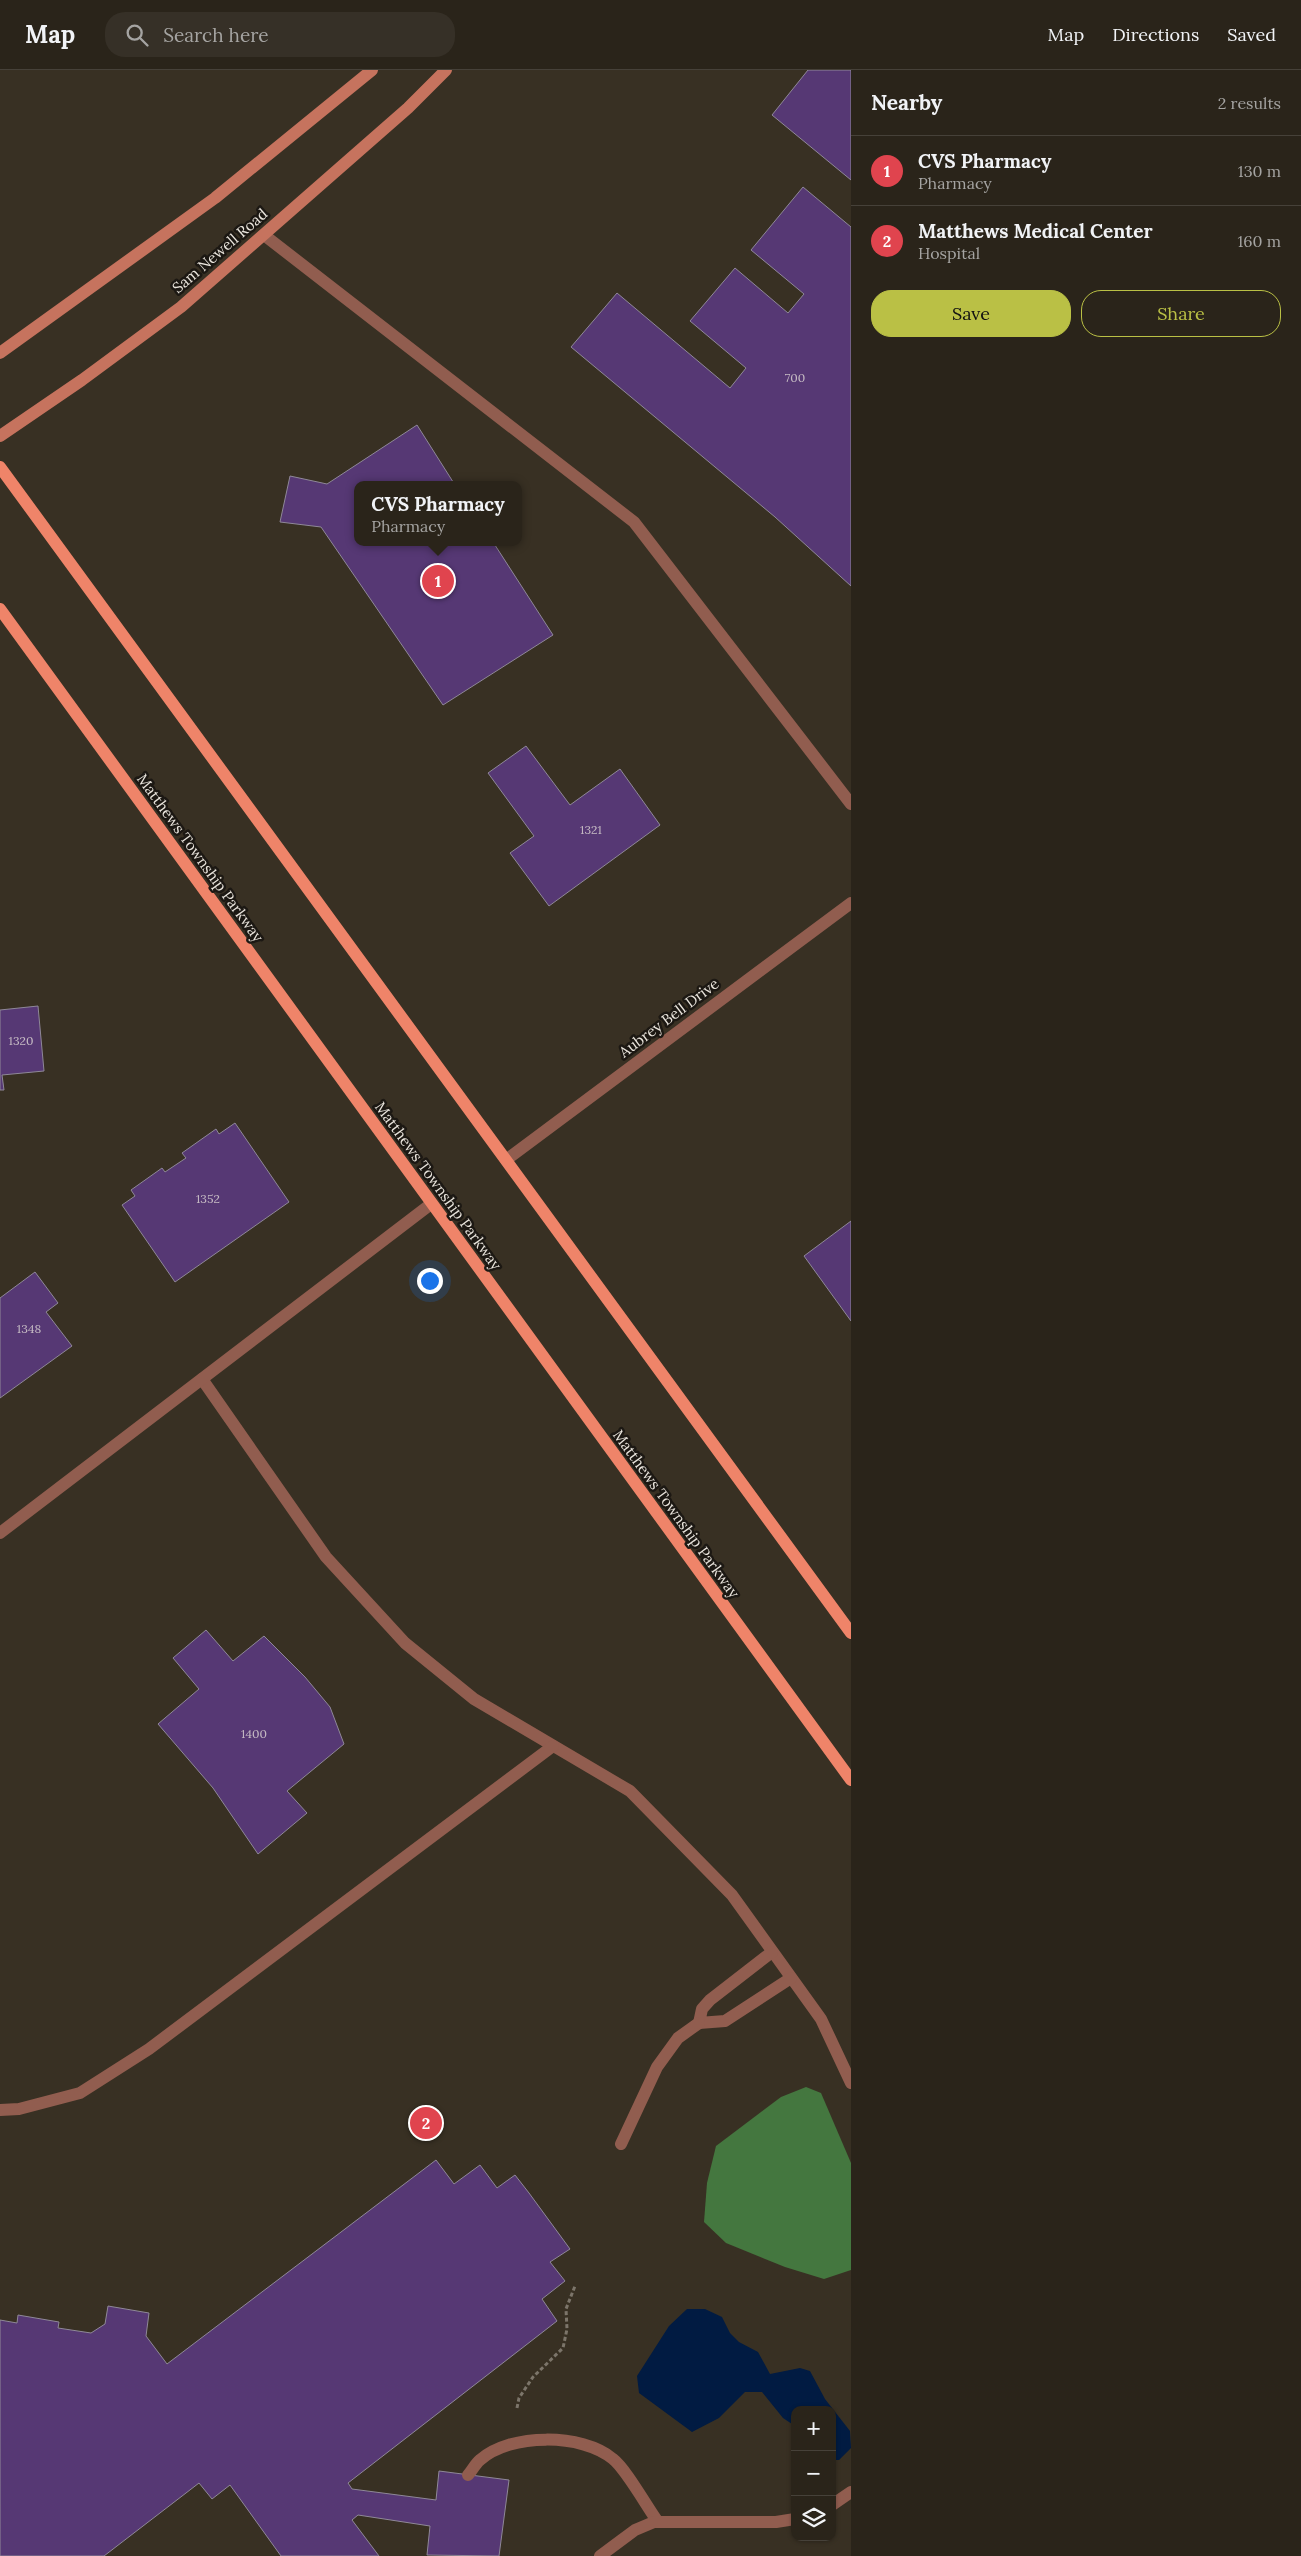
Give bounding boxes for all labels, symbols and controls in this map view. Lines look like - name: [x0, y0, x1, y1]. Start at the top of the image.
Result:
- search box: [105, 12, 455, 57]
- text: Map: [25, 19, 75, 50]
- icon: search: [123, 21, 151, 49]
- text: Search here: [163, 23, 269, 47]
- text: Map: [1048, 23, 1084, 46]
- text: Directions: [1112, 23, 1199, 46]
- text: Saved: [1227, 23, 1276, 46]
- text: Nearby: [871, 89, 942, 116]
- text: 2 results: [1218, 93, 1281, 113]
- text: CVS Pharmacy: [918, 149, 1051, 173]
- text: 1: [884, 161, 890, 181]
- text: 130 m: [1238, 161, 1281, 181]
- text: Pharmacy: [918, 173, 992, 193]
- street label: Sam Newell Road: [168, 204, 271, 297]
- text: Matthews Medical Center: [918, 219, 1153, 243]
- text: 2: [883, 231, 891, 251]
- text: 160 m: [1237, 231, 1281, 251]
- text: Hospital: [918, 243, 980, 263]
- button: Save: [871, 290, 1071, 337]
- button: Share: [1081, 290, 1281, 337]
- house number: 700: [785, 370, 805, 385]
- popup: [354, 481, 522, 546]
- text: CVS Pharmacy: [371, 492, 505, 516]
- text: Pharmacy: [371, 516, 445, 536]
- pin: 1: [422, 562, 454, 600]
- street label: Matthews Township Parkway: [133, 770, 268, 946]
- house number: 1321: [580, 822, 602, 837]
- street label: Aubrey Bell Drive: [614, 974, 723, 1062]
- house number: 1320: [9, 1033, 33, 1048]
- street label: Matthews Township Parkway: [371, 1098, 506, 1274]
- house number: 1352: [196, 1191, 220, 1206]
- your location: [417, 1268, 443, 1294]
- house number: 1348: [17, 1321, 41, 1336]
- street label: Matthews Township Parkway: [609, 1426, 744, 1602]
- house number: 1400: [241, 1726, 267, 1741]
- pin: 2: [410, 2104, 442, 2142]
- map controls: [791, 2406, 836, 2541]
- button: +: [791, 2406, 836, 2451]
- button: −: [791, 2451, 836, 2496]
- button: layers: [791, 2496, 836, 2541]

